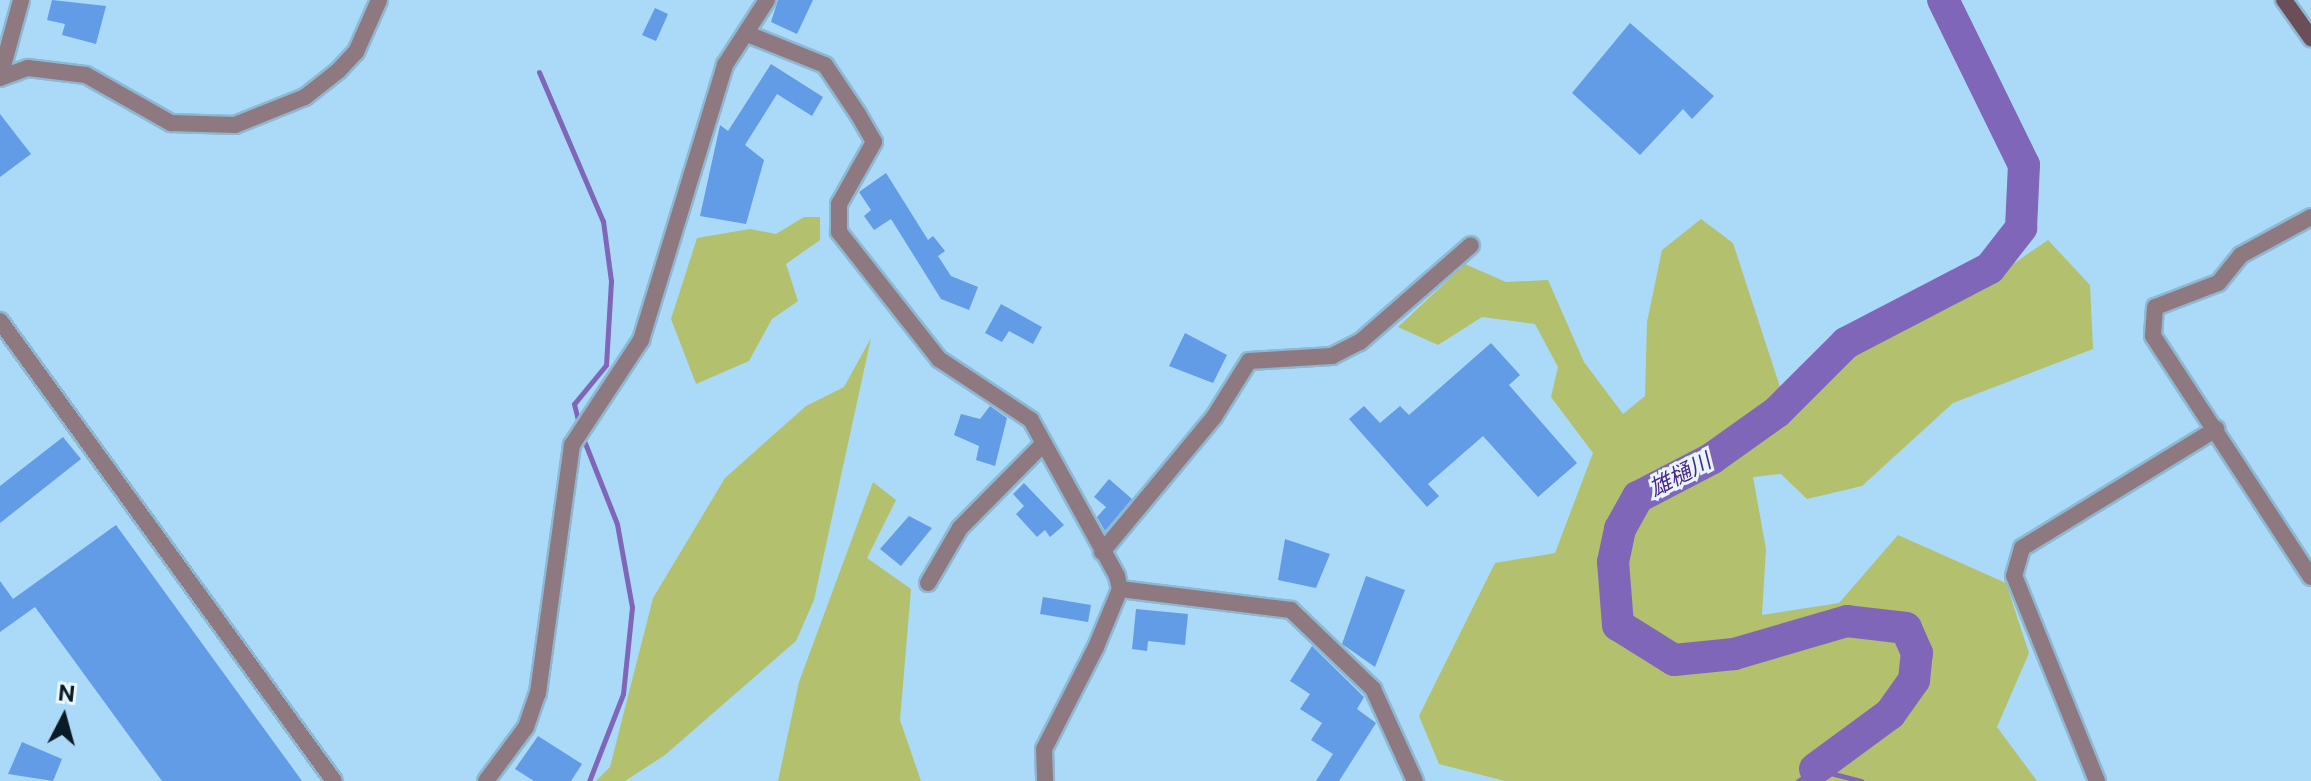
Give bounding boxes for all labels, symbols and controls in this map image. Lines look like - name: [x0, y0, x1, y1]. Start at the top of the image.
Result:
- water label: 雄樋川: [1645, 448, 1715, 502]
- north arrow: [24, 677, 104, 757]
- text: N: [57, 679, 76, 707]

